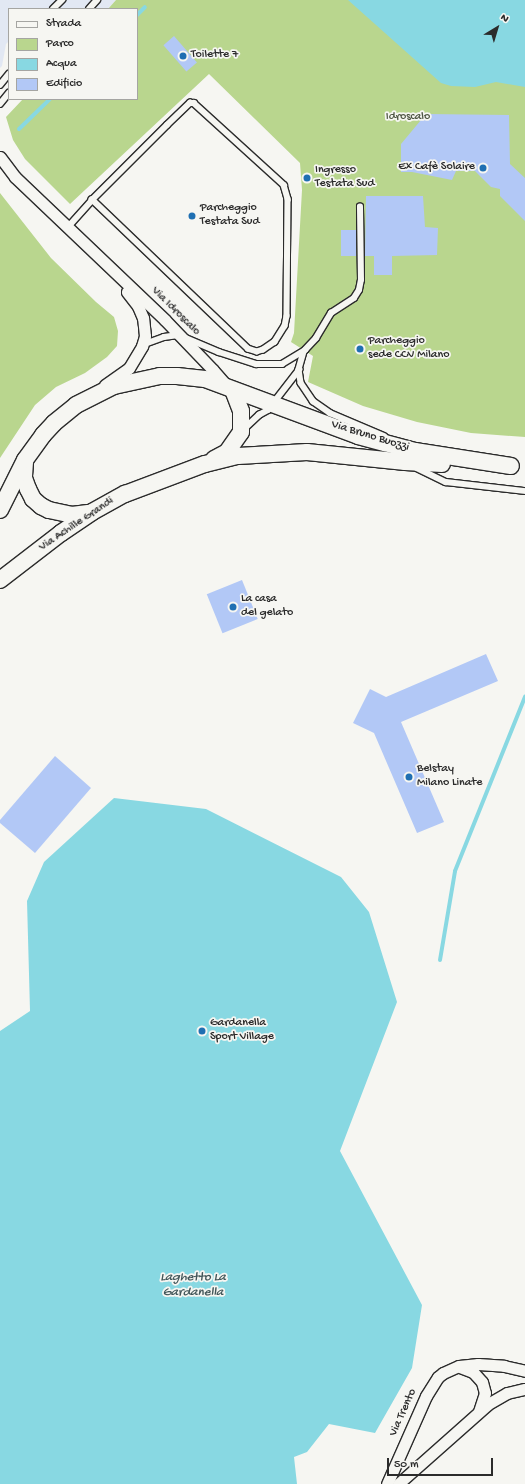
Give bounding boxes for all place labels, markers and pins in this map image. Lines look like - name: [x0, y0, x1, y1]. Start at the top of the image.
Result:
- place label: Toilette 7: [191, 49, 238, 63]
- marker: Toilette 7: [178, 51, 188, 61]
- place label: Ex Cafè Solaire: [398, 161, 475, 175]
- marker: Ex Cafè Solaire: [478, 163, 488, 173]
- place label: Ingresso Testata Sud: [315, 164, 374, 192]
- marker: Ingresso Testata Sud: [302, 173, 312, 183]
- place label: Parcheggio Testata Sud: [200, 202, 259, 230]
- marker: Parcheggio Testata Sud: [187, 211, 197, 221]
- place label: Parcheggio sede CCV Milano: [368, 335, 449, 363]
- marker: Parcheggio sede CCV Milano: [355, 344, 365, 354]
- place label: La casa del gelato: [241, 593, 293, 621]
- marker: La casa del gelato: [228, 602, 238, 612]
- place label: Belstay Milano Linate: [417, 763, 482, 791]
- marker: Belstay Milano Linate: [404, 772, 414, 782]
- place label: Gardanella Sport Village: [210, 1017, 274, 1045]
- marker: Gardanella Sport Village: [197, 1026, 207, 1036]

